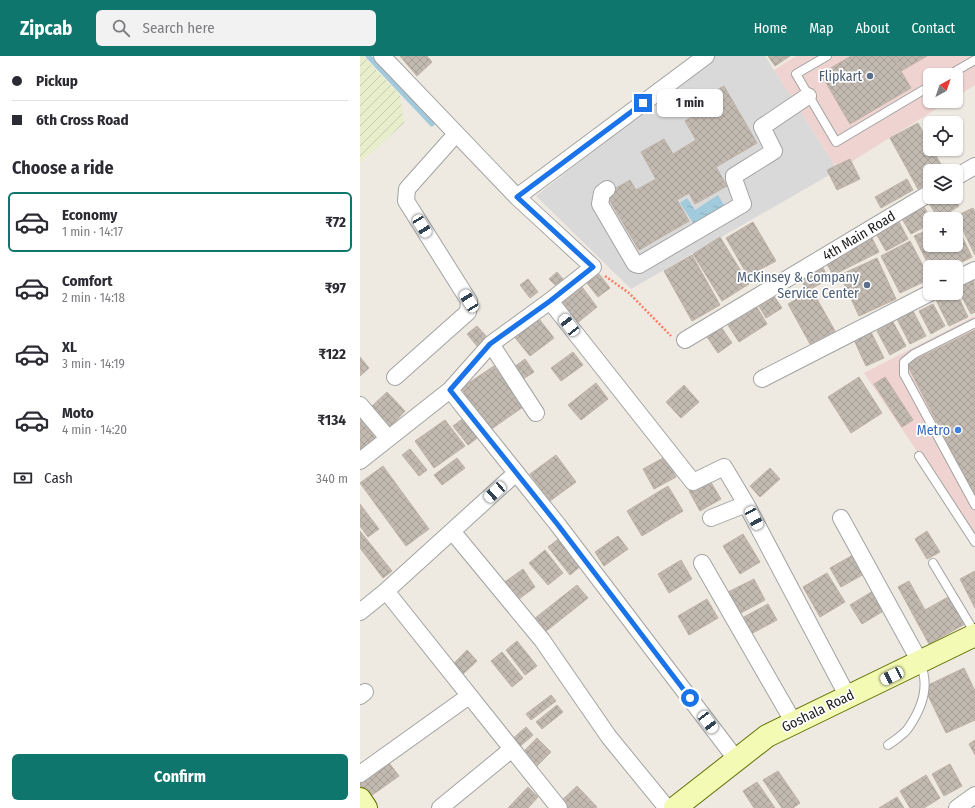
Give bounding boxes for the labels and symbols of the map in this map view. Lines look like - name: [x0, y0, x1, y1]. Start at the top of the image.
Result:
- place label: Flipkart: [819, 68, 862, 85]
- north arrow: [923, 68, 963, 108]
- marker: Flipkart: [865, 71, 875, 81]
- callout: 1 min: [657, 89, 723, 117]
- route end: [634, 94, 652, 112]
- street label: 4th Main Road: [819, 208, 899, 264]
- car: [411, 213, 433, 239]
- place label: McKinsey & Company Service Center: [737, 269, 860, 302]
- marker: McKinsey & Company Service Center: [862, 280, 872, 290]
- car: [458, 288, 480, 314]
- car: [557, 312, 581, 338]
- place label: Metro: [917, 422, 950, 439]
- marker: Metro: [953, 425, 963, 435]
- car: [482, 480, 508, 504]
- car: [743, 505, 765, 531]
- car: [879, 665, 905, 687]
- street label: Goshala Road: [779, 686, 857, 736]
- route start: [681, 689, 699, 707]
- car: [696, 709, 720, 735]

